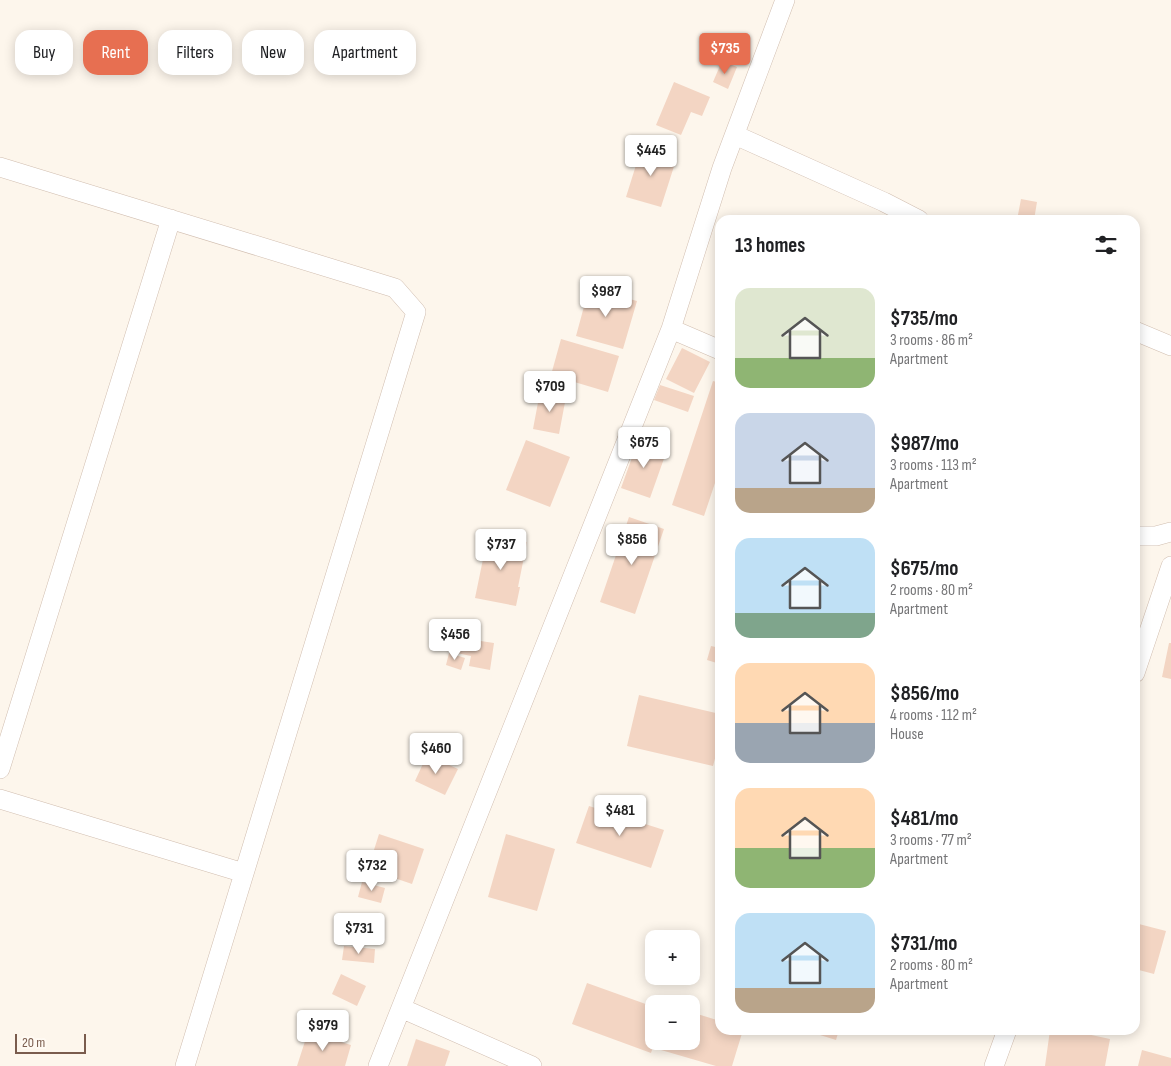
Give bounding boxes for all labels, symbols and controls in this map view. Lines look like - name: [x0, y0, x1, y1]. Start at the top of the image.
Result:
- chip: Buy: [15, 30, 73, 75]
- chip: Rent: [83, 30, 148, 75]
- chip: Filters: [158, 30, 232, 75]
- chip: New: [242, 30, 304, 75]
- chip: Apartment: [314, 30, 416, 75]
- pin: $735: [695, 32, 755, 75]
- text: $735: [710, 39, 740, 58]
- pin: $445: [621, 134, 681, 177]
- text: $445: [636, 141, 666, 160]
- icon: filters: [1092, 231, 1120, 259]
- text: 13 homes: [735, 233, 805, 258]
- pin: $987: [576, 276, 636, 318]
- text: $987: [591, 282, 621, 301]
- text: $735/mo: [890, 306, 958, 331]
- icon: home: [775, 308, 835, 368]
- text: 3 rooms · 86 m²: [890, 331, 973, 350]
- text: Apartment: [890, 350, 948, 369]
- pin: $709: [520, 370, 580, 413]
- text: $709: [535, 377, 565, 396]
- pin: $675: [614, 426, 674, 469]
- text: $987/mo: [890, 431, 959, 456]
- text: $675: [629, 433, 659, 452]
- icon: home: [775, 433, 835, 493]
- text: 3 rooms · 113 m²: [890, 456, 977, 475]
- text: Apartment: [890, 475, 948, 494]
- pin: $856: [602, 524, 662, 566]
- pin: $737: [471, 528, 531, 571]
- text: $856: [617, 530, 647, 549]
- text: $737: [486, 535, 516, 554]
- text: $675/mo: [890, 556, 958, 581]
- icon: home: [775, 558, 835, 618]
- text: 2 rooms · 80 m²: [890, 581, 973, 600]
- text: Apartment: [890, 600, 948, 619]
- pin: $456: [425, 618, 485, 661]
- text: $456: [440, 625, 470, 644]
- text: $856/mo: [890, 681, 959, 706]
- icon: home: [775, 683, 835, 743]
- text: 4 rooms · 112 m²: [890, 706, 977, 725]
- text: House: [890, 725, 924, 744]
- pin: $460: [406, 732, 466, 775]
- text: $460: [421, 739, 451, 758]
- pin: $481: [590, 794, 650, 837]
- text: $481: [605, 801, 635, 820]
- text: $481/mo: [890, 806, 958, 831]
- icon: home: [775, 808, 835, 868]
- text: 3 rooms · 77 m²: [890, 831, 972, 850]
- pin: $732: [342, 850, 402, 892]
- text: Apartment: [890, 850, 948, 869]
- text: $732: [357, 856, 387, 875]
- pin: $731: [329, 912, 389, 955]
- text: $731: [345, 919, 373, 938]
- map controls: [645, 930, 700, 1050]
- button: +: [645, 930, 700, 985]
- text: $731/mo: [890, 931, 957, 956]
- icon: home: [775, 933, 835, 993]
- text: 2 rooms · 80 m²: [890, 956, 973, 975]
- text: Apartment: [890, 975, 948, 994]
- button: −: [645, 995, 700, 1050]
- pin: $979: [293, 1010, 353, 1052]
- text: $979: [308, 1016, 338, 1035]
- scale bar: [15, 1031, 86, 1054]
- text: 20 m: [22, 1034, 45, 1051]

